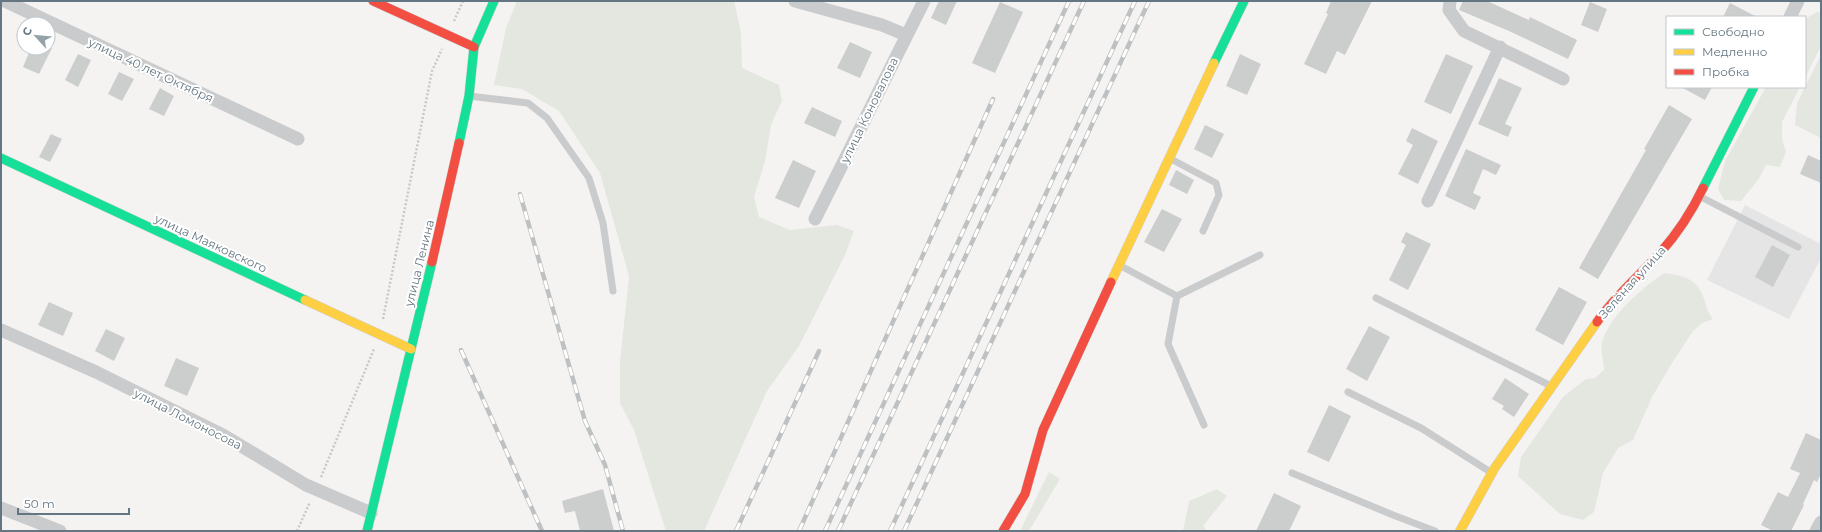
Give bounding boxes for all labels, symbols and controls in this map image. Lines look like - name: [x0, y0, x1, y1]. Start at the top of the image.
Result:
- north arrow: [16, 16, 56, 56]
- legend: [1666, 16, 1806, 88]
- text: Свободно: [1702, 24, 1765, 39]
- text: С: [19, 25, 35, 38]
- street label: улица 40 лет Октября: [85, 34, 216, 106]
- text: Медленно: [1702, 44, 1768, 59]
- street label: улица Коновалова: [836, 55, 901, 166]
- text: Пробка: [1702, 64, 1750, 79]
- street label: улица Маяковского: [151, 210, 270, 276]
- street label: улица Ленина: [401, 218, 437, 309]
- street label: Зелёная улица: [1595, 243, 1669, 321]
- street label: улица Ломоносова: [131, 385, 244, 453]
- scale bar: [18, 490, 129, 516]
- text: 50 m: [24, 496, 55, 511]

